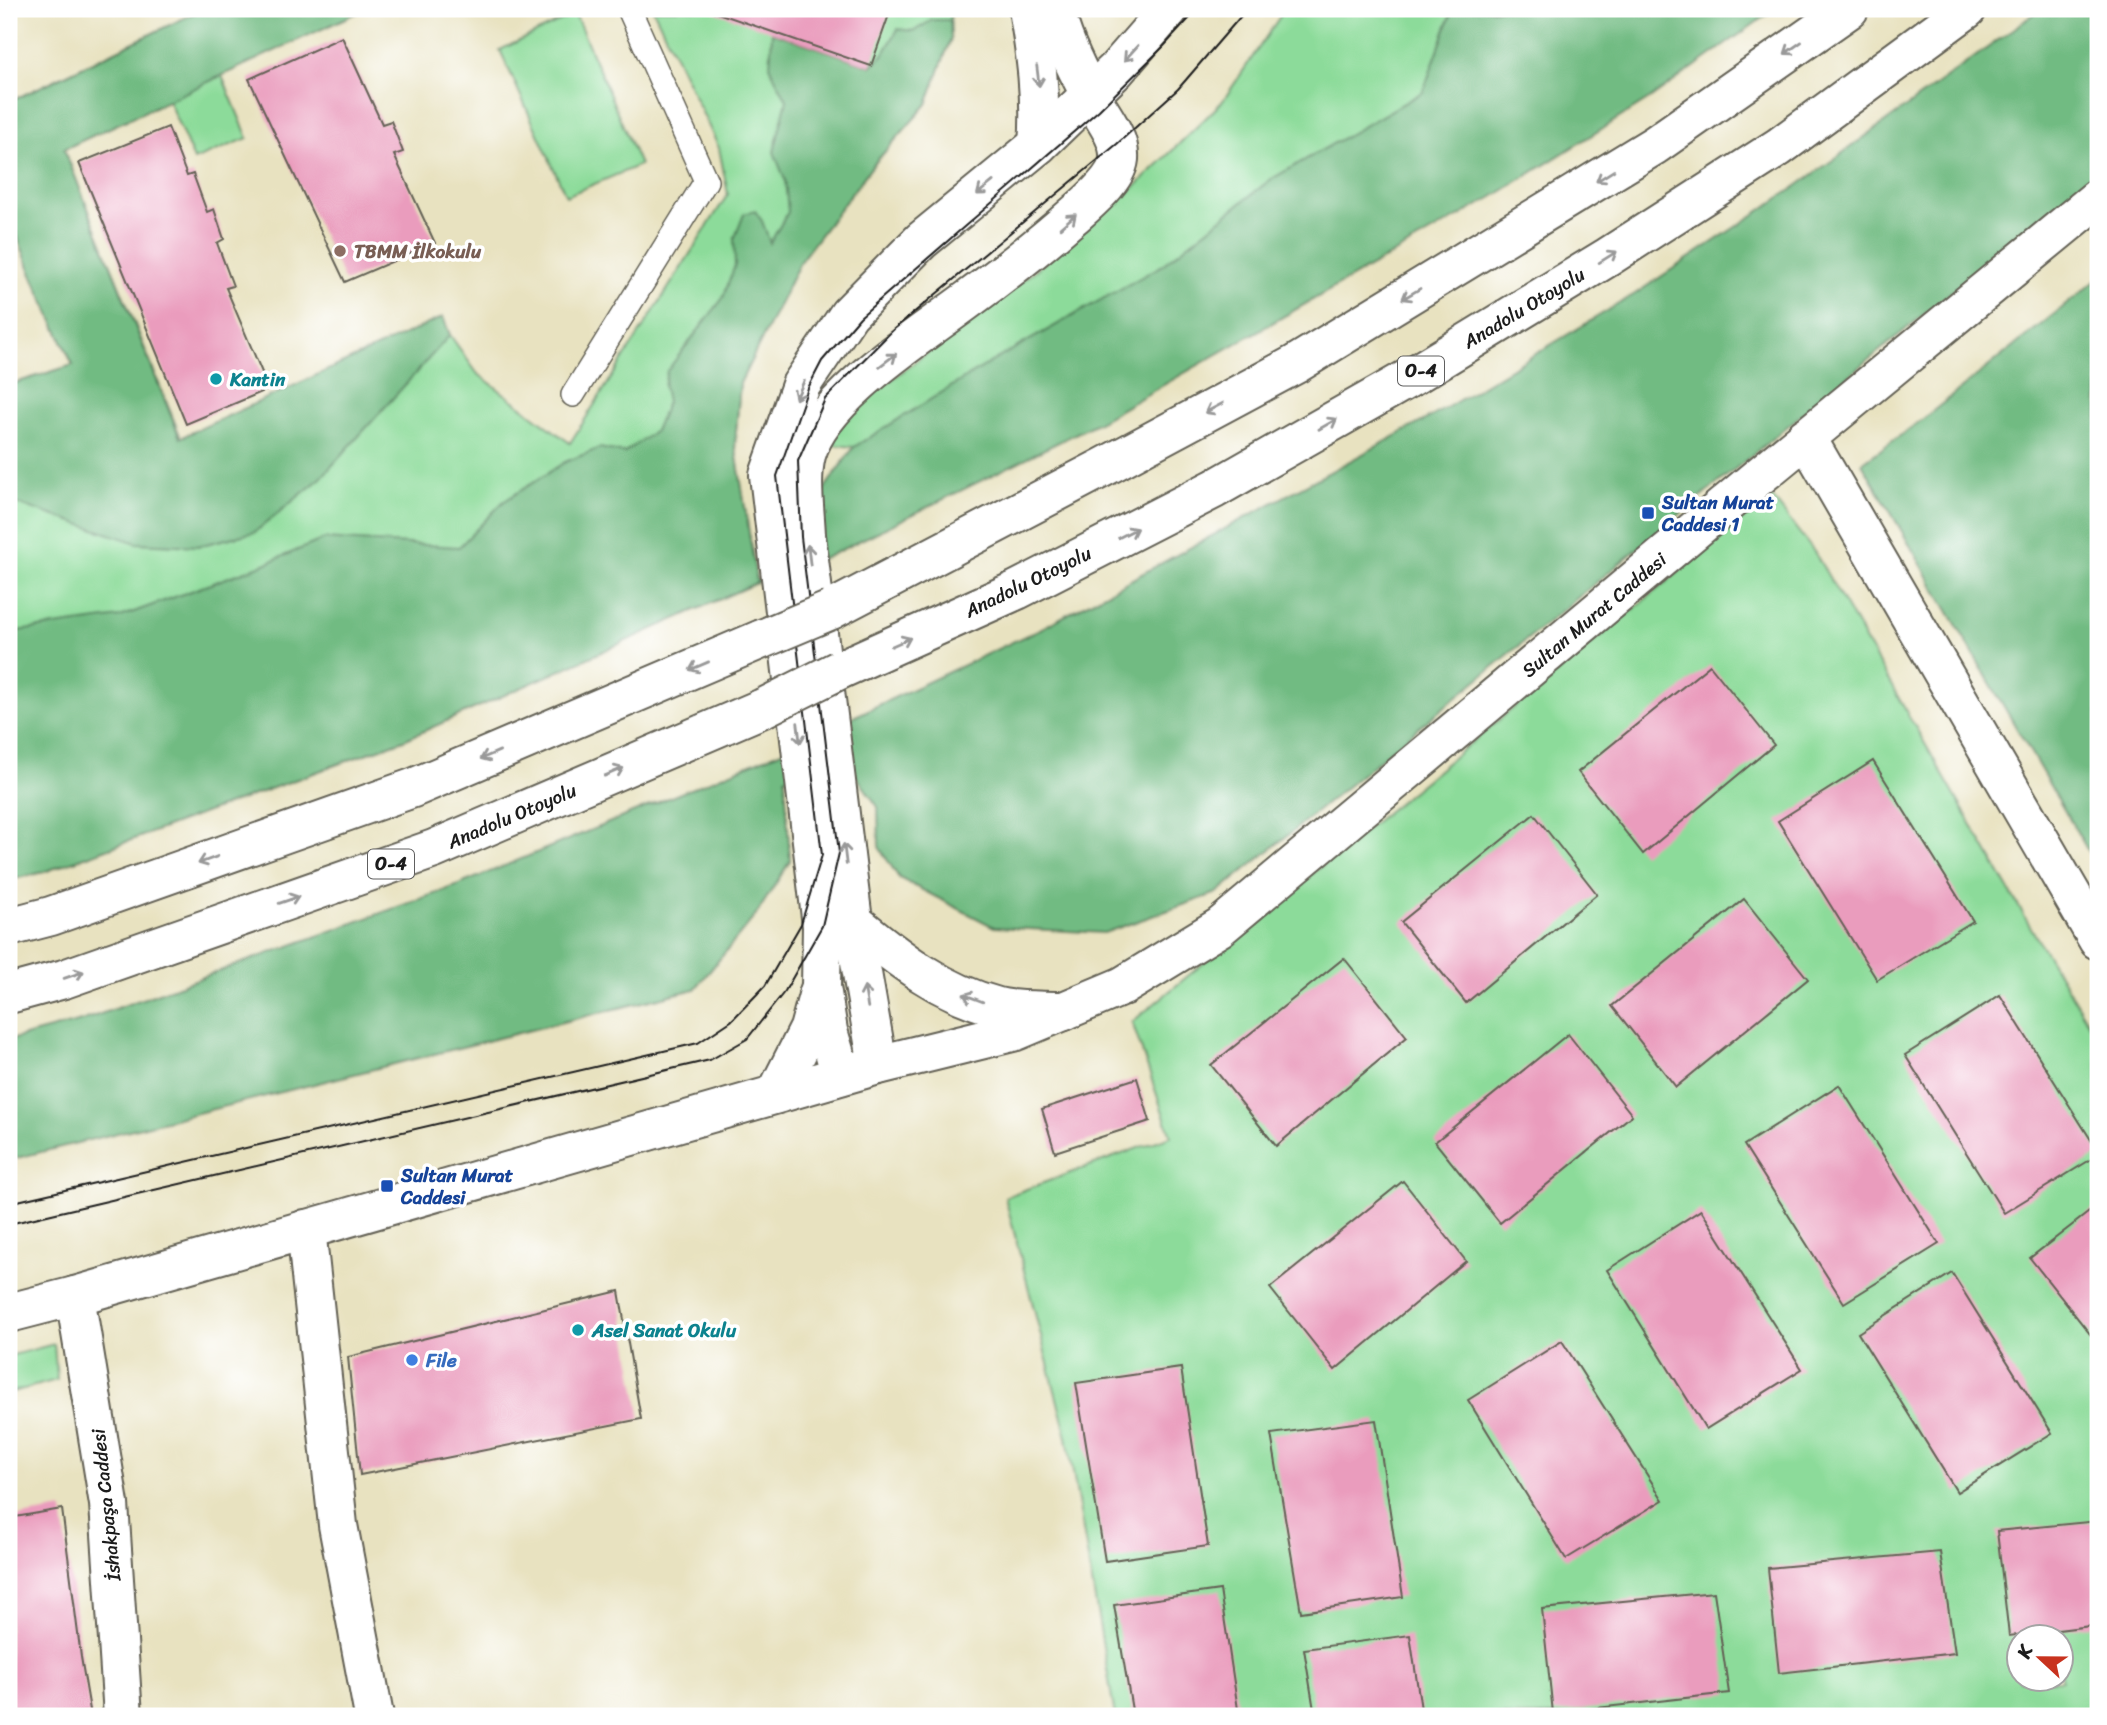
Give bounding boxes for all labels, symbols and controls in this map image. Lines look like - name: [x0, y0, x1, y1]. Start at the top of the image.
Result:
- one-way arrow: [1784, 41, 1803, 55]
- one-way arrow: [1123, 44, 1139, 62]
- one-way arrow: [1032, 64, 1045, 87]
- one-way arrow: [1596, 169, 1616, 183]
- one-way arrow: [977, 180, 995, 196]
- one-way arrow: [1059, 213, 1077, 229]
- place label: TBMM İlkokulu: [354, 235, 482, 268]
- marker: TBMM İlkokulu: [332, 243, 348, 259]
- one-way arrow: [1597, 250, 1617, 264]
- street label: Anadolu Otoyolu: [1456, 258, 1592, 358]
- one-way arrow: [1401, 288, 1421, 302]
- one-way arrow: [878, 352, 897, 367]
- road number: O-4: [1398, 356, 1444, 386]
- place label: Kantin: [229, 363, 286, 396]
- marker: Kantin: [208, 371, 224, 387]
- one-way arrow: [793, 379, 806, 400]
- one-way arrow: [1204, 402, 1225, 415]
- one-way arrow: [1317, 417, 1338, 430]
- place label: Sultan Murat Caddesi 1: [1661, 486, 1775, 541]
- marker: Sultan Murat Caddesi 1: [1640, 505, 1656, 521]
- one-way arrow: [1117, 525, 1138, 539]
- street label: Anadolu Otoyolu: [958, 537, 1097, 627]
- one-way arrow: [802, 544, 815, 567]
- street label: Sultan Murat Caddesi: [1514, 544, 1675, 686]
- one-way arrow: [890, 635, 911, 648]
- one-way arrow: [688, 660, 710, 673]
- one-way arrow: [793, 721, 806, 744]
- one-way arrow: [479, 749, 501, 762]
- one-way arrow: [603, 765, 625, 778]
- street label: Anadolu Otoyolu: [441, 774, 582, 859]
- one-way arrow: [839, 843, 852, 866]
- road number: O-4: [368, 850, 414, 878]
- one-way arrow: [197, 855, 219, 867]
- one-way arrow: [278, 893, 300, 906]
- one-way arrow: [63, 968, 85, 980]
- one-way arrow: [859, 986, 872, 1009]
- one-way arrow: [963, 990, 985, 1003]
- place label: Sultan Murat Caddesi: [400, 1159, 514, 1214]
- marker: Sultan Murat Caddesi: [379, 1178, 395, 1194]
- place label: Asel Sanat Okulu: [591, 1314, 737, 1347]
- marker: Asel Sanat Okulu: [570, 1322, 586, 1338]
- place label: File: [425, 1344, 457, 1377]
- marker: File: [404, 1352, 420, 1368]
- street label: İshakpaşa Caddesi: [82, 1427, 131, 1584]
- north arrow: [2006, 1624, 2076, 1694]
- text: K: [2007, 1639, 2043, 1664]

